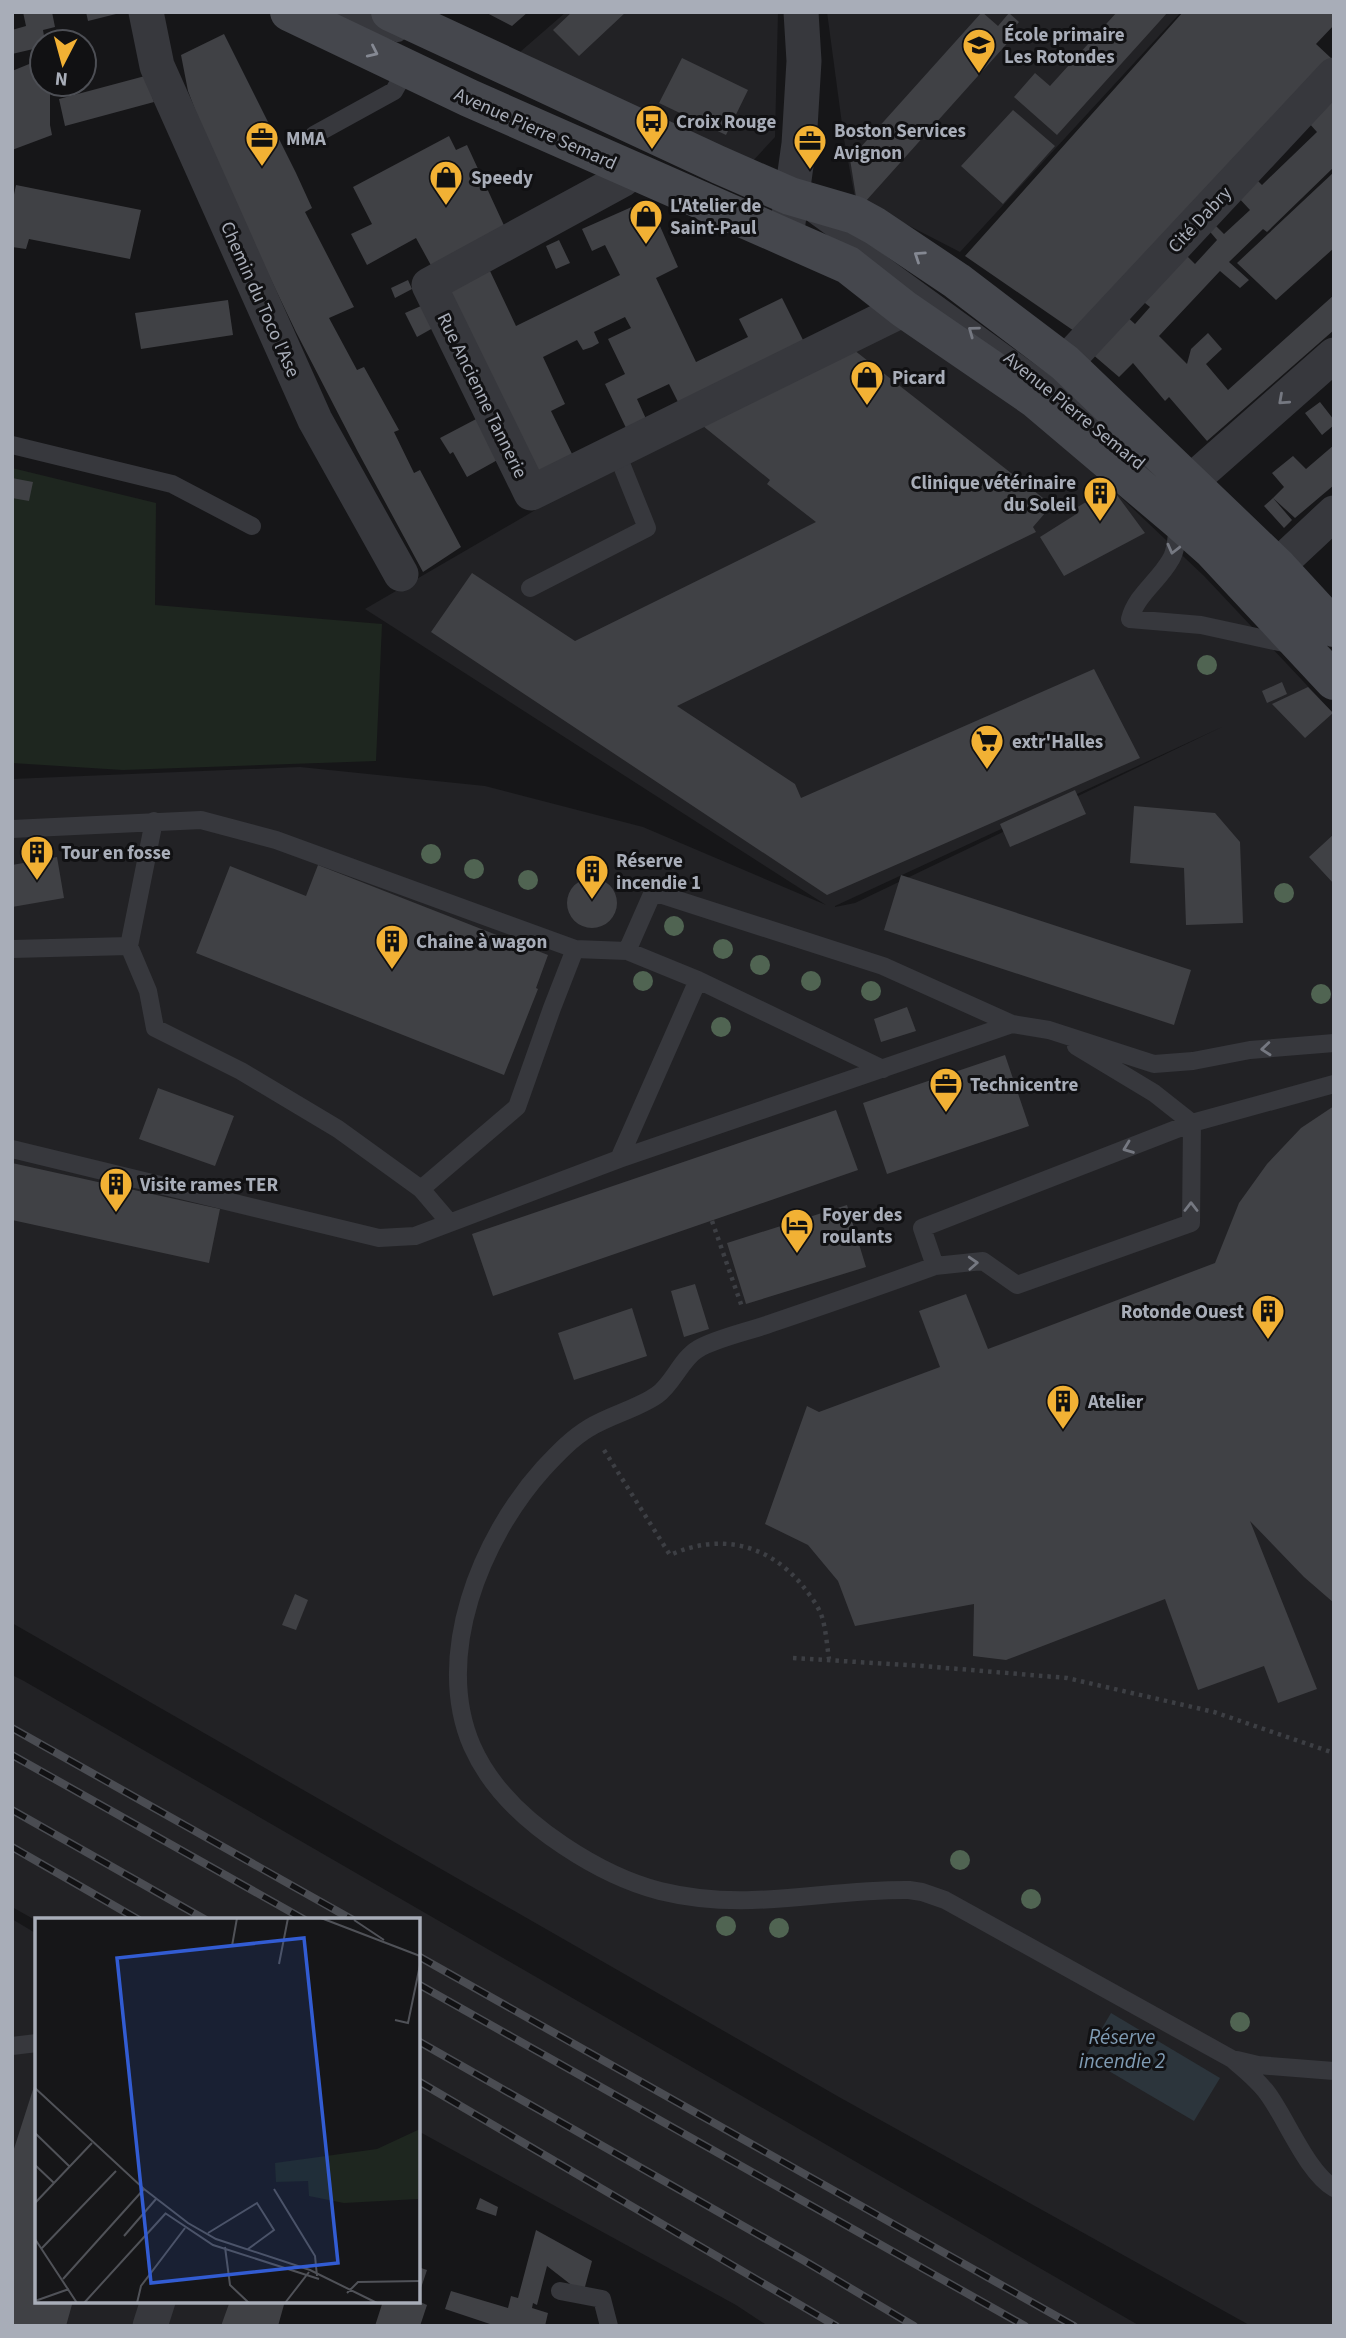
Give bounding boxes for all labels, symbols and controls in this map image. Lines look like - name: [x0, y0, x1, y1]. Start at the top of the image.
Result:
- place label: École primaire Les Rotondes: [1004, 22, 1125, 71]
- school or university icon: École primaire Les Rotondes: [960, 26, 998, 75]
- north arrow: [28, 28, 98, 98]
- one-way arrow: [366, 44, 378, 58]
- text: N: [54, 64, 69, 93]
- street label: Avenue Pierre Semard: [450, 81, 621, 177]
- bus stop icon: Croix Rouge: [633, 102, 671, 151]
- place label: Croix Rouge: [676, 109, 776, 136]
- place label: Boston Services Avignon: [833, 118, 966, 167]
- office icon: MMA: [243, 119, 281, 168]
- office icon: Boston Services Avignon: [791, 122, 829, 171]
- place label: MMA: [286, 126, 326, 153]
- shop icon: Speedy: [427, 158, 465, 207]
- place label: Speedy: [471, 165, 533, 192]
- street label: Cité Dabry: [1162, 181, 1238, 259]
- place label: L'Atelier de Saint-Paul: [670, 193, 762, 242]
- shop icon: L'Atelier de Saint-Paul: [627, 197, 665, 246]
- street label: Chemin du Toco l'Ase: [213, 217, 306, 382]
- one-way arrow: [914, 252, 927, 264]
- street label: Rue Ancienne Tannerie: [430, 308, 533, 483]
- one-way arrow: [968, 327, 981, 339]
- street label: Avenue Pierre Semard: [997, 346, 1151, 477]
- shop icon: Picard: [848, 358, 886, 407]
- place label: Picard: [892, 365, 946, 392]
- one-way arrow: [1278, 392, 1291, 404]
- place label: Clinique vétérinaire du Soleil: [910, 470, 1077, 519]
- building icon: Clinique vétérinaire du Soleil: [1081, 474, 1119, 523]
- one-way arrow: [1167, 542, 1181, 554]
- supermarket icon: extr'Halles: [968, 722, 1006, 771]
- place label: extr'Halles: [1012, 729, 1103, 756]
- building icon: Tour en fosse: [18, 833, 56, 882]
- place label: Tour en fosse: [61, 840, 171, 867]
- place label: Réserve incendie 1: [616, 848, 701, 897]
- building icon: Réserve incendie 1: [573, 852, 611, 901]
- building icon: Chaine à wagon: [373, 922, 411, 971]
- place label: Chaine à wagon: [416, 929, 547, 956]
- one-way arrow: [1260, 1041, 1271, 1056]
- office icon: Technicentre: [927, 1065, 965, 1114]
- place label: Technicentre: [970, 1072, 1079, 1099]
- one-way arrow: [1123, 1139, 1135, 1153]
- building icon: Visite rames TER: [97, 1165, 135, 1214]
- place label: Visite rames TER: [139, 1172, 278, 1199]
- one-way arrow: [1183, 1201, 1199, 1212]
- place label: Foyer des roulants: [822, 1202, 902, 1251]
- hotel icon: Foyer des roulants: [778, 1206, 816, 1255]
- one-way arrow: [968, 1256, 979, 1271]
- building icon: Rotonde Ouest: [1249, 1292, 1287, 1341]
- place label: Rotonde Ouest: [1121, 1299, 1244, 1326]
- building icon: Atelier: [1044, 1382, 1082, 1431]
- place label: Atelier: [1087, 1389, 1144, 1416]
- inset map: [35, 1918, 420, 2303]
- water label: Réserve incendie 2: [1079, 2022, 1165, 2076]

